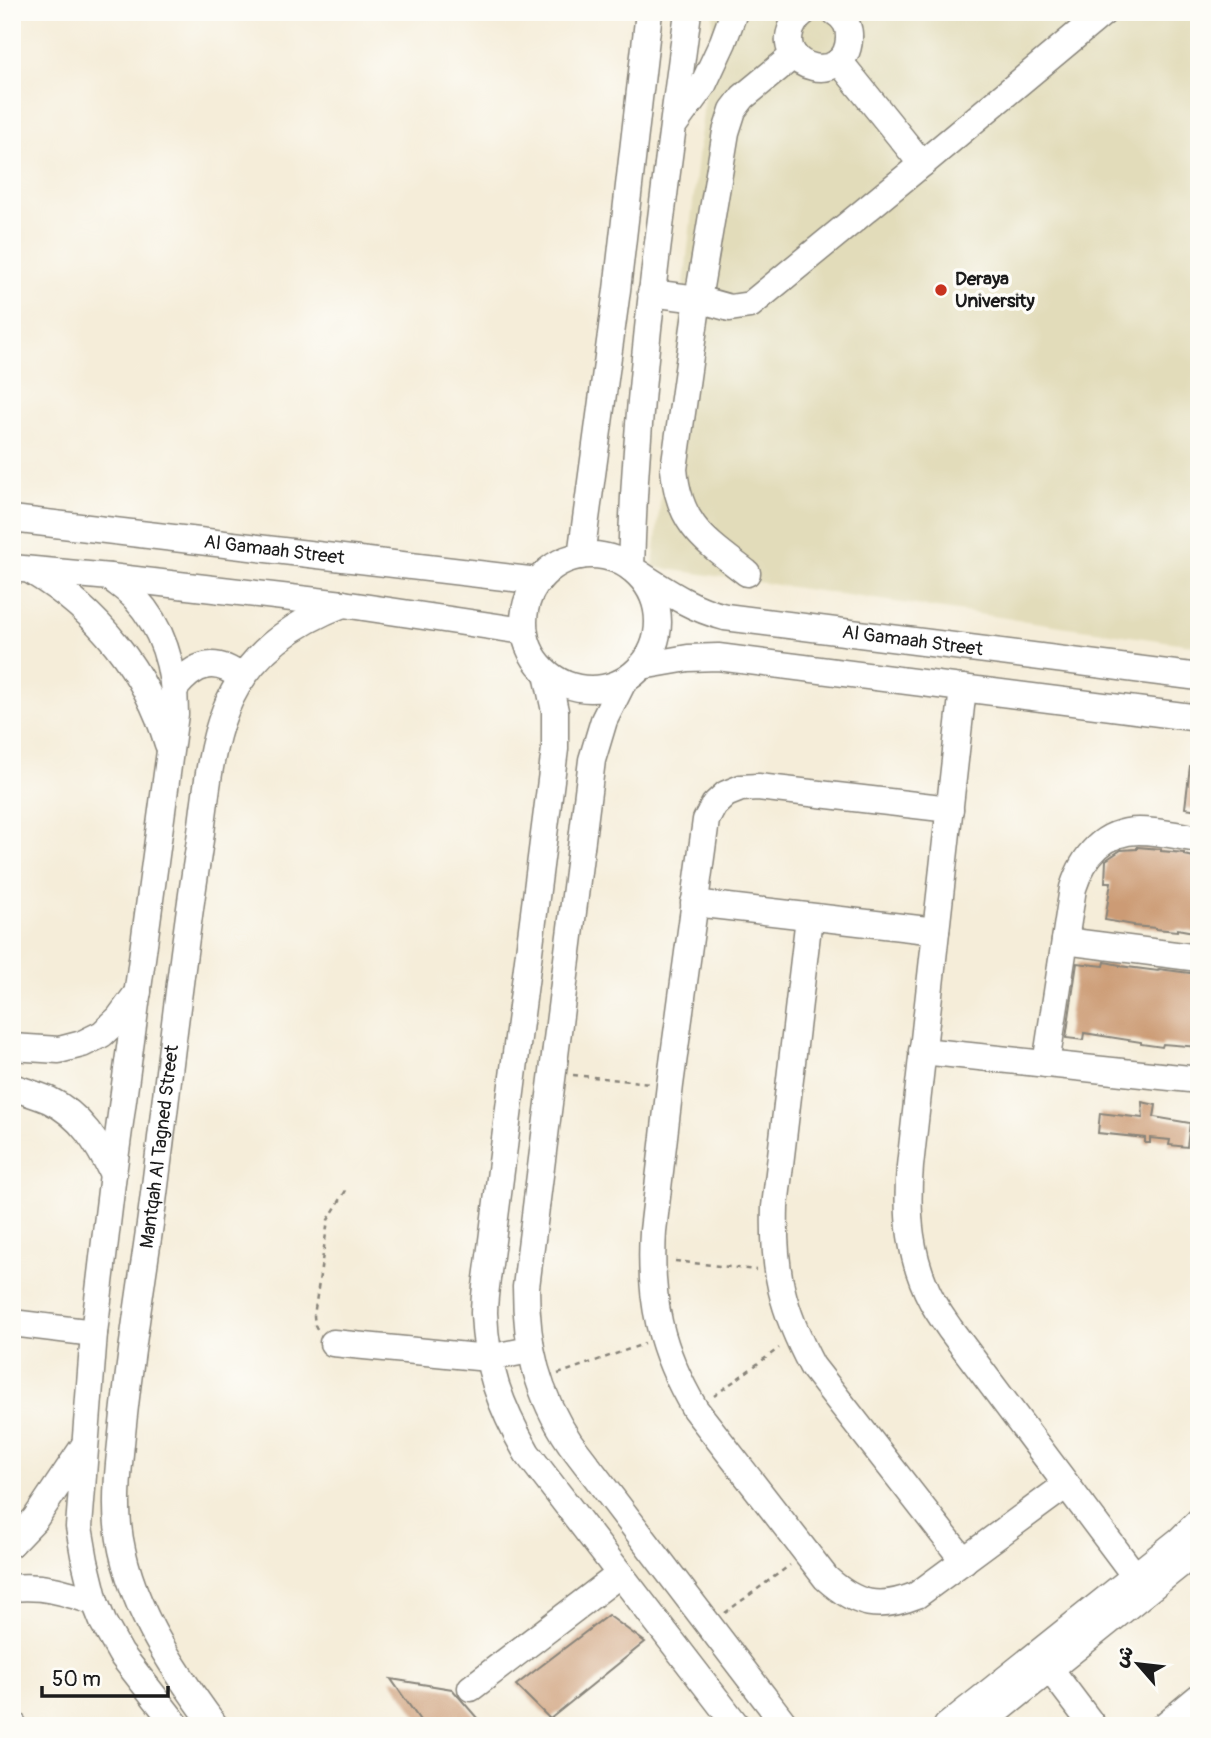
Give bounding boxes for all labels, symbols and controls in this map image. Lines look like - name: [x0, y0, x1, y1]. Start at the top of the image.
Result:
- place label: Deraya University: [955, 267, 1036, 313]
- marker: Deraya University: [933, 282, 949, 298]
- street label: Al Gamaah Street: [202, 530, 346, 570]
- street label: Al Gamaah Street: [841, 620, 985, 662]
- street label: Mantqah Al Tagned Street: [135, 1043, 184, 1250]
- north arrow: [1102, 1630, 1172, 1700]
- text: ش: [1108, 1642, 1139, 1671]
- scale bar: [42, 1654, 168, 1698]
- text: 50 m: [52, 1666, 101, 1693]

